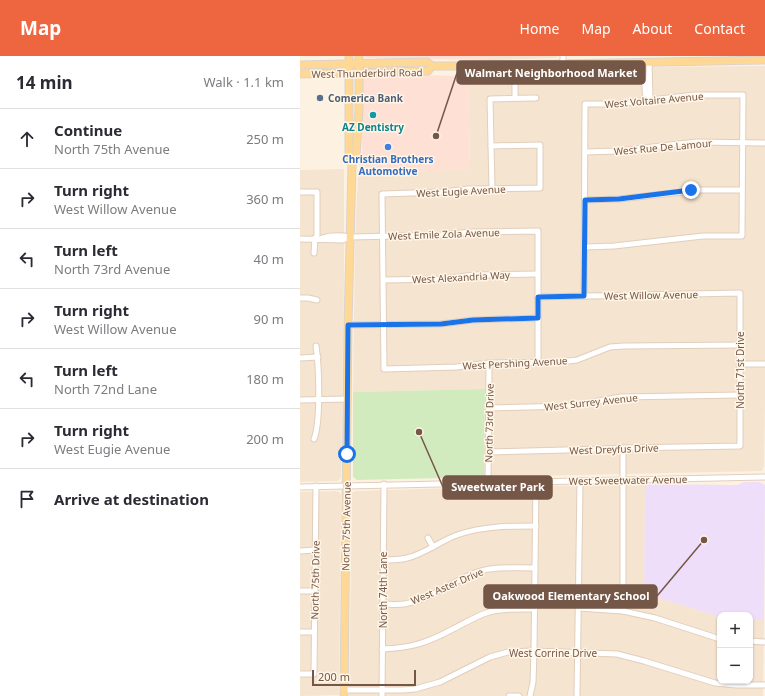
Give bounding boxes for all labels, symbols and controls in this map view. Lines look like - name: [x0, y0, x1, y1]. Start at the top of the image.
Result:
- text: Map: [20, 15, 61, 41]
- text: Home: [520, 19, 559, 38]
- text: Map: [581, 19, 611, 38]
- text: About: [633, 19, 672, 38]
- text: Contact: [694, 19, 745, 38]
- callout: Walmart Neighborhood Market: [457, 61, 645, 84]
- street label: West Thunderbird Road: [311, 65, 423, 81]
- text: Walmart Neighborhood Market: [465, 65, 637, 80]
- text: 14 min: [16, 71, 73, 94]
- text: Walk · 1.1 km: [204, 73, 284, 91]
- street label: West Voltaire Avenue: [604, 89, 704, 111]
- place label: Comerica Bank: [328, 91, 404, 105]
- marker: Comerica Bank: [315, 93, 325, 103]
- marker: AZ Dentistry: [368, 110, 378, 120]
- text: Continue: [54, 120, 122, 140]
- place label: AZ Dentistry: [342, 120, 404, 134]
- icon: ahead: [16, 128, 38, 150]
- text: 250 m: [246, 130, 284, 148]
- street label: West Rue De Lamour: [613, 136, 713, 158]
- text: North 75th Avenue: [54, 140, 170, 158]
- marker: Christian Brothers Automotive: [383, 142, 393, 152]
- place label: Christian Brothers Automotive: [342, 152, 434, 178]
- text: Turn right: [54, 180, 129, 200]
- route end: [682, 181, 700, 199]
- street label: West Eugie Avenue: [416, 182, 506, 200]
- icon: right: [16, 188, 38, 210]
- text: 360 m: [246, 190, 284, 208]
- text: West Willow Avenue: [54, 200, 176, 218]
- street label: West Emile Zola Avenue: [388, 225, 500, 243]
- text: Turn left: [54, 240, 118, 260]
- icon: left: [16, 248, 38, 270]
- text: 40 m: [254, 250, 284, 268]
- text: North 73rd Avenue: [54, 260, 170, 278]
- street label: West Alexandria Way: [412, 267, 511, 287]
- street label: West Willow Avenue: [604, 287, 699, 303]
- text: Turn right: [54, 300, 129, 320]
- icon: right: [16, 308, 38, 330]
- text: 90 m: [254, 310, 284, 328]
- text: West Willow Avenue: [54, 320, 176, 338]
- street label: North 71st Drive: [733, 331, 747, 409]
- street label: West Pershing Avenue: [462, 353, 568, 373]
- text: Turn left: [54, 360, 118, 380]
- icon: left: [16, 368, 38, 390]
- text: 180 m: [246, 370, 284, 388]
- text: North 72nd Lane: [54, 380, 157, 398]
- street label: North 73rd Drive: [481, 383, 497, 463]
- street label: West Surrey Avenue: [544, 390, 639, 414]
- text: Turn right: [54, 420, 129, 440]
- icon: right: [16, 428, 38, 450]
- text: 200 m: [246, 430, 284, 448]
- text: West Eugie Avenue: [54, 440, 170, 458]
- street label: West Dreyfus Drive: [569, 440, 659, 458]
- route start: [338, 445, 356, 463]
- street label: West Sweetwater Avenue: [569, 472, 688, 488]
- callout: Sweetwater Park: [443, 476, 552, 499]
- text: Sweetwater Park: [451, 479, 545, 494]
- street label: North 75th Avenue: [338, 481, 354, 571]
- icon: arrive: [16, 488, 38, 510]
- text: Arrive at destination: [54, 489, 209, 509]
- street label: North 75th Drive: [307, 540, 323, 619]
- street label: North 74th Lane: [376, 551, 390, 628]
- street label: West Aster Drive: [409, 564, 486, 608]
- callout: Oakwood Elementary School: [484, 585, 657, 608]
- text: Oakwood Elementary School: [493, 588, 649, 603]
- map controls: [717, 612, 753, 684]
- button: +: [717, 612, 753, 648]
- street label: West Corrine Drive: [509, 646, 597, 660]
- button: −: [717, 648, 753, 684]
- scale bar: [312, 668, 416, 687]
- text: 200 m: [318, 669, 350, 684]

